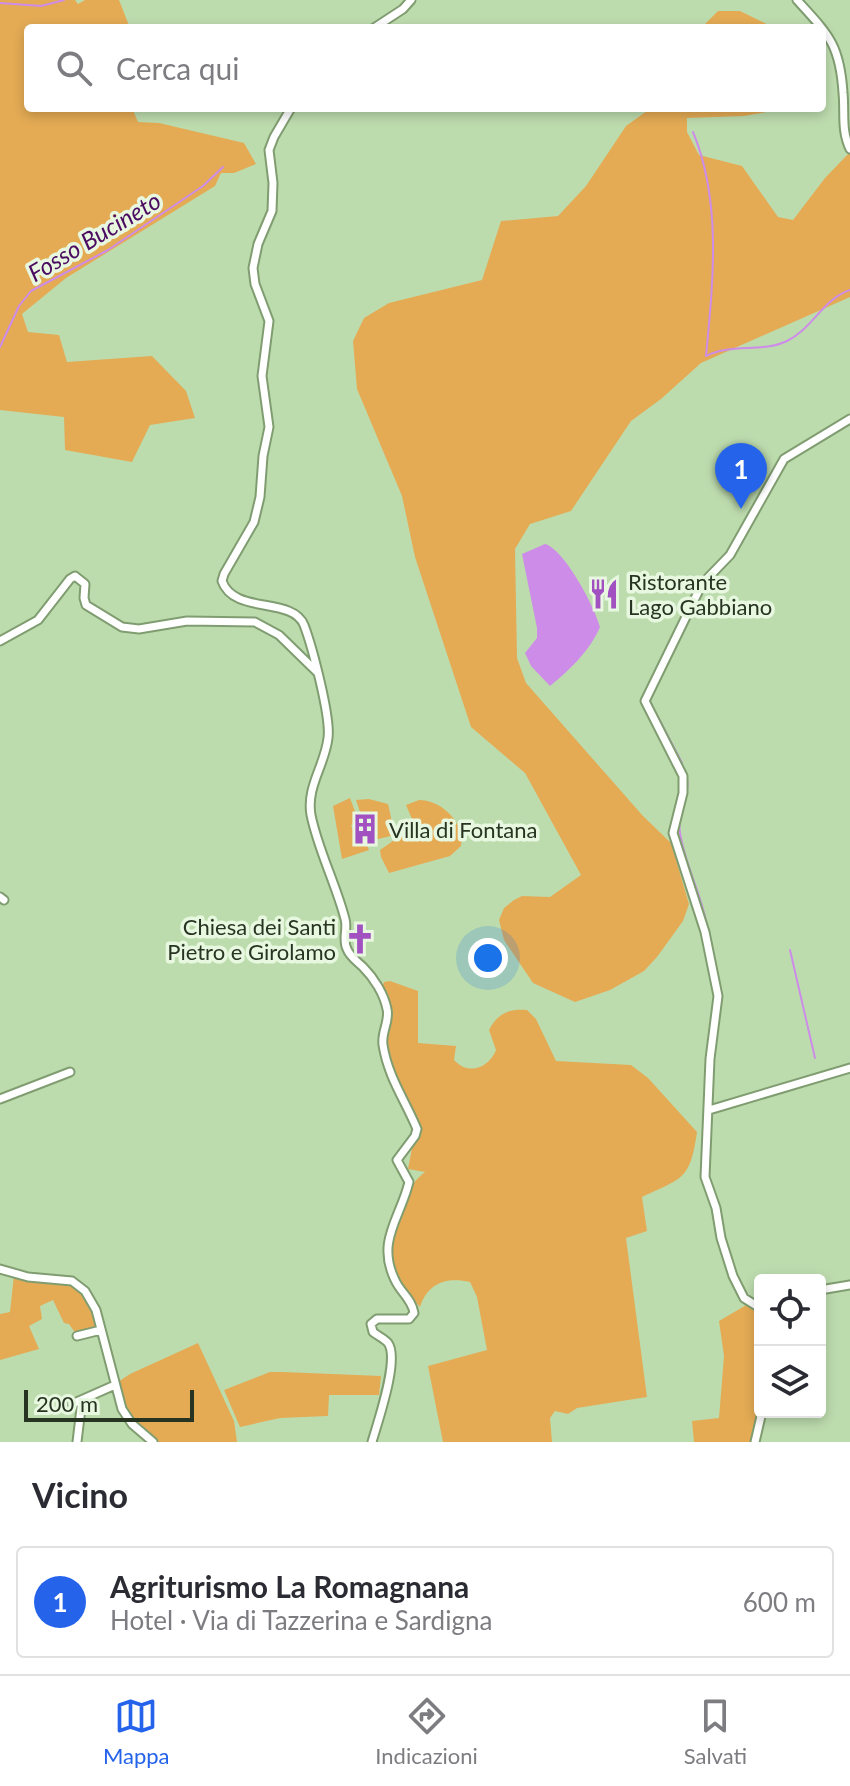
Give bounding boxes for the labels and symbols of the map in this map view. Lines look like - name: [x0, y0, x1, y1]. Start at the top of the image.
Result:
- water label: Fosso Bucineto: [22, 185, 166, 287]
- pin: 1: [715, 443, 767, 509]
- place label: Ristorante Lago Gabbiano: [628, 568, 772, 620]
- restaurant icon: Ristorante Lago Gabbiano: [587, 577, 621, 611]
- building icon: Villa di Fontana: [348, 812, 382, 846]
- place label: Villa di Fontana: [389, 816, 537, 843]
- place label: Chiesa dei Santi Pietro e Girolamo: [167, 913, 336, 965]
- church icon: Chiesa dei Santi Pietro e Girolamo: [343, 922, 377, 956]
- your location: [468, 938, 508, 978]
- scale bar: [24, 1386, 194, 1422]

